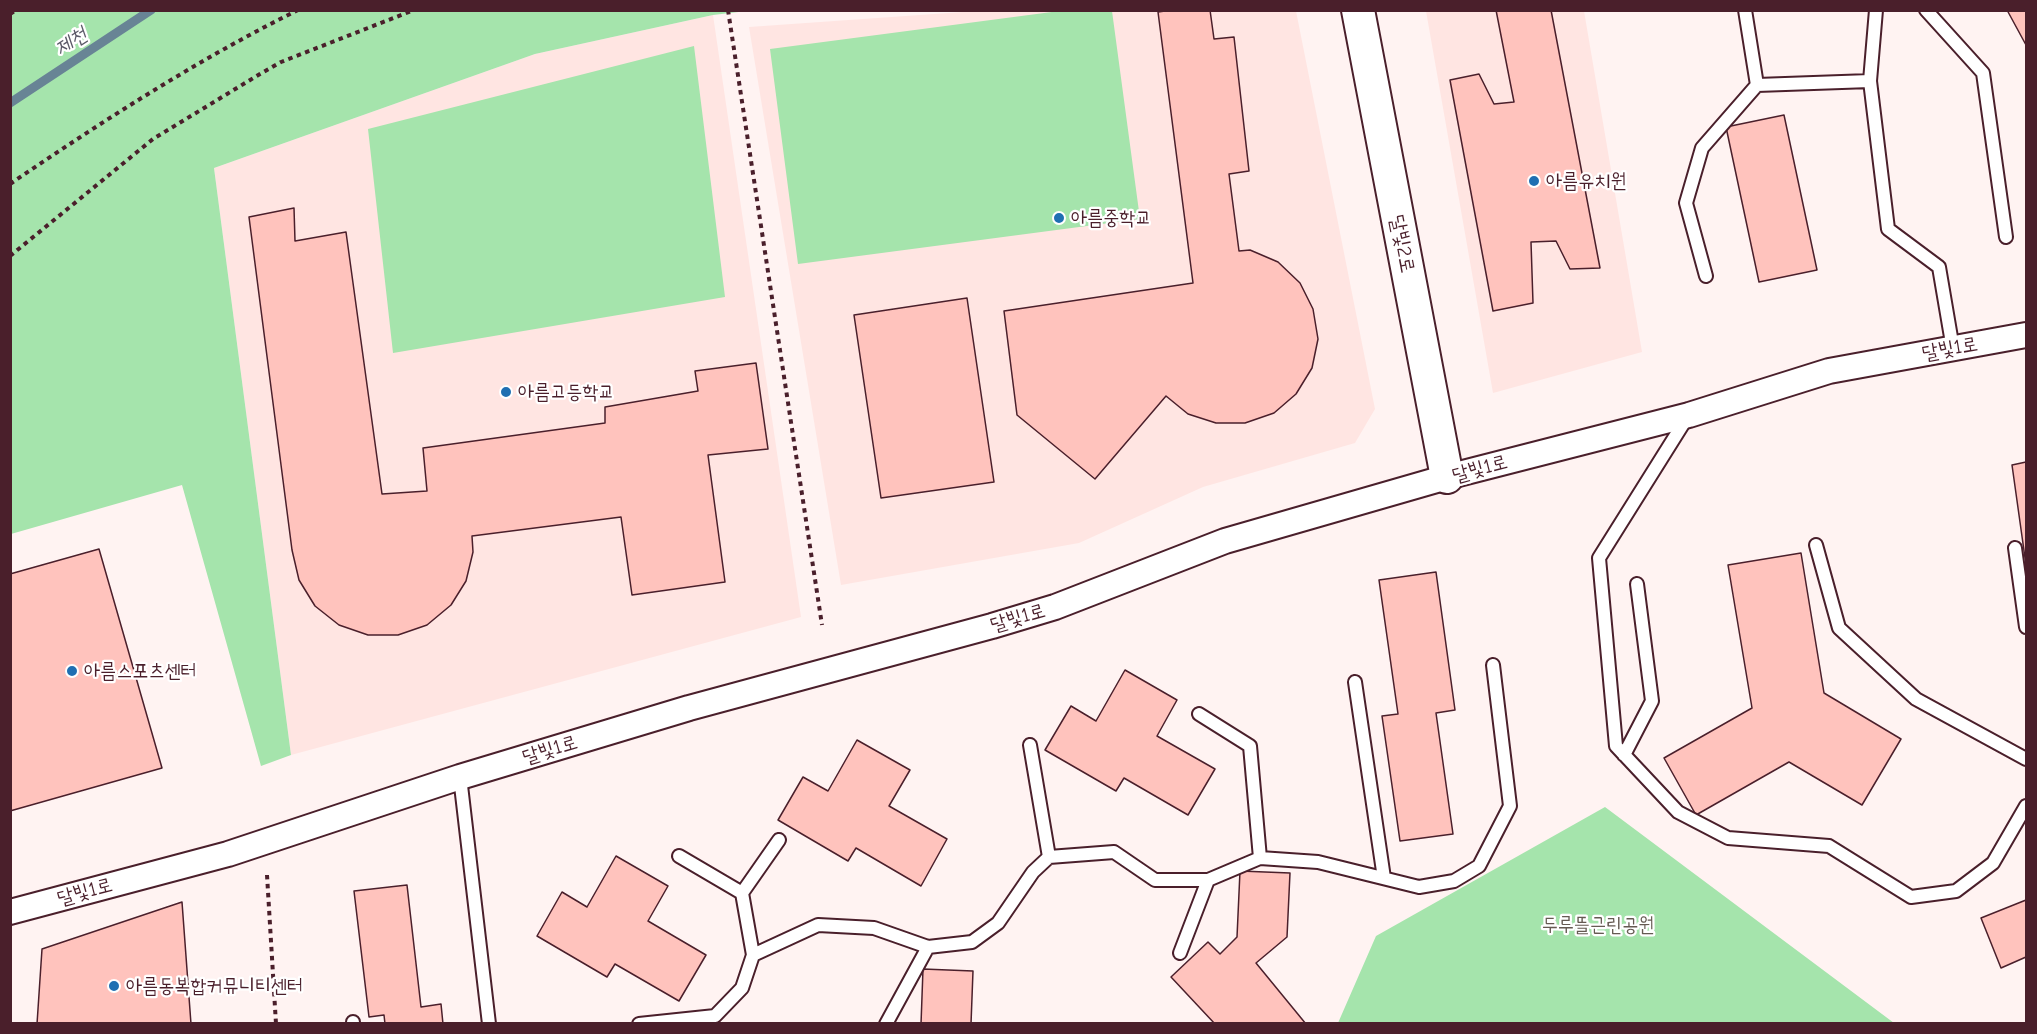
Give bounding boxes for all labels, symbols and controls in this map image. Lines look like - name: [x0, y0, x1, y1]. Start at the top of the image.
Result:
- water label: 제천: [50, 22, 92, 62]
- place label: 아름유치원: [1546, 169, 1626, 193]
- marker: 아름유치원: [1527, 174, 1541, 188]
- place label: 아름중학교: [1071, 206, 1151, 230]
- marker: 아름중학교: [1052, 211, 1066, 225]
- street label: 달빛2로: [1385, 213, 1419, 275]
- street label: 달빛1로: [1920, 332, 1980, 366]
- place label: 아름고등학교: [518, 380, 615, 404]
- marker: 아름고등학교: [499, 385, 513, 399]
- street label: 달빛1로: [1450, 450, 1510, 488]
- street label: 달빛1로: [988, 599, 1048, 637]
- place label: 아름스포츠센터: [84, 659, 197, 683]
- marker: 아름스포츠센터: [65, 664, 79, 678]
- street label: 달빛1로: [520, 730, 580, 770]
- street label: 달빛1로: [55, 873, 115, 911]
- park label: 두루뜰근린공원: [1542, 913, 1654, 937]
- place label: 아름동복합커뮤니티센터: [126, 974, 303, 998]
- marker: 아름동복합커뮤니티센터: [107, 979, 121, 993]

